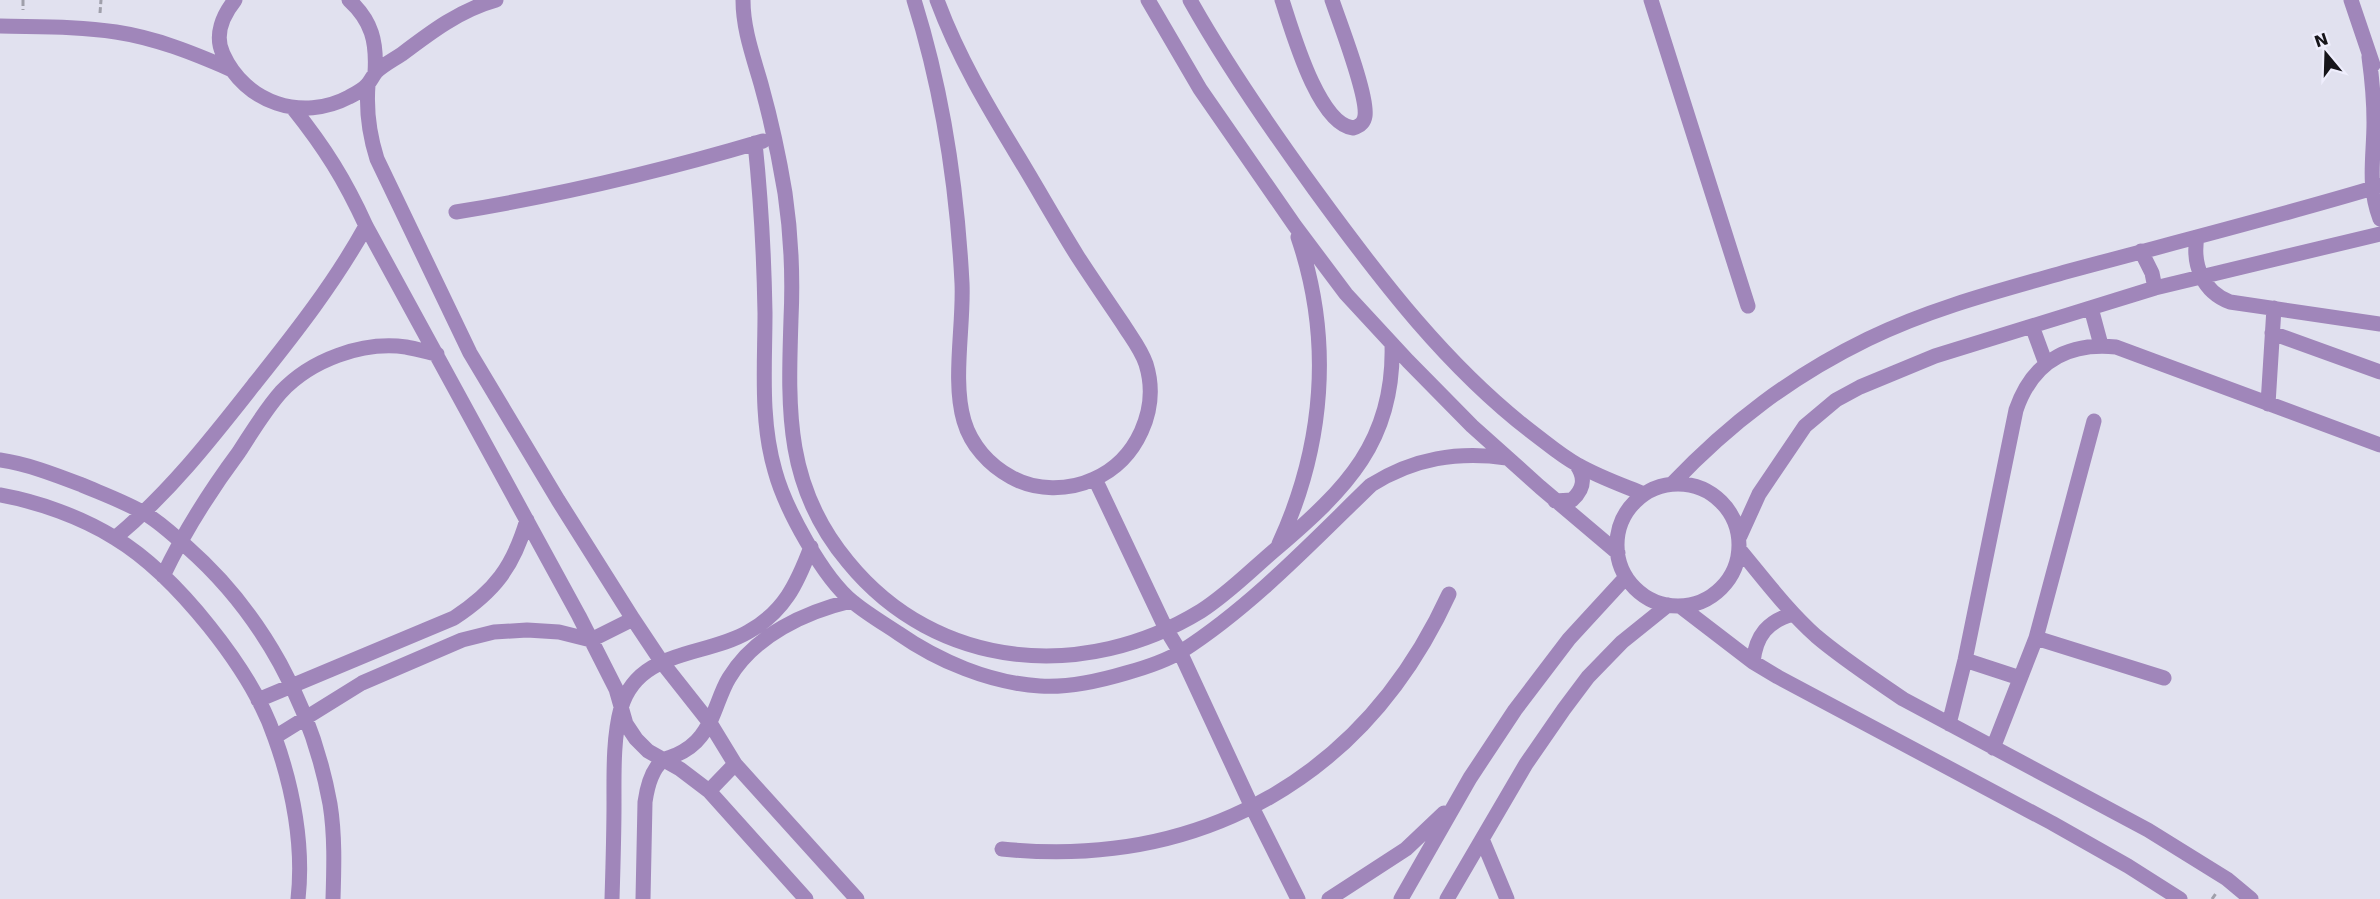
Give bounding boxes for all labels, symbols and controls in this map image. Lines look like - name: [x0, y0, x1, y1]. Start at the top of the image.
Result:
- north arrow: [2296, 24, 2356, 84]
- text: N: [2312, 29, 2331, 51]

